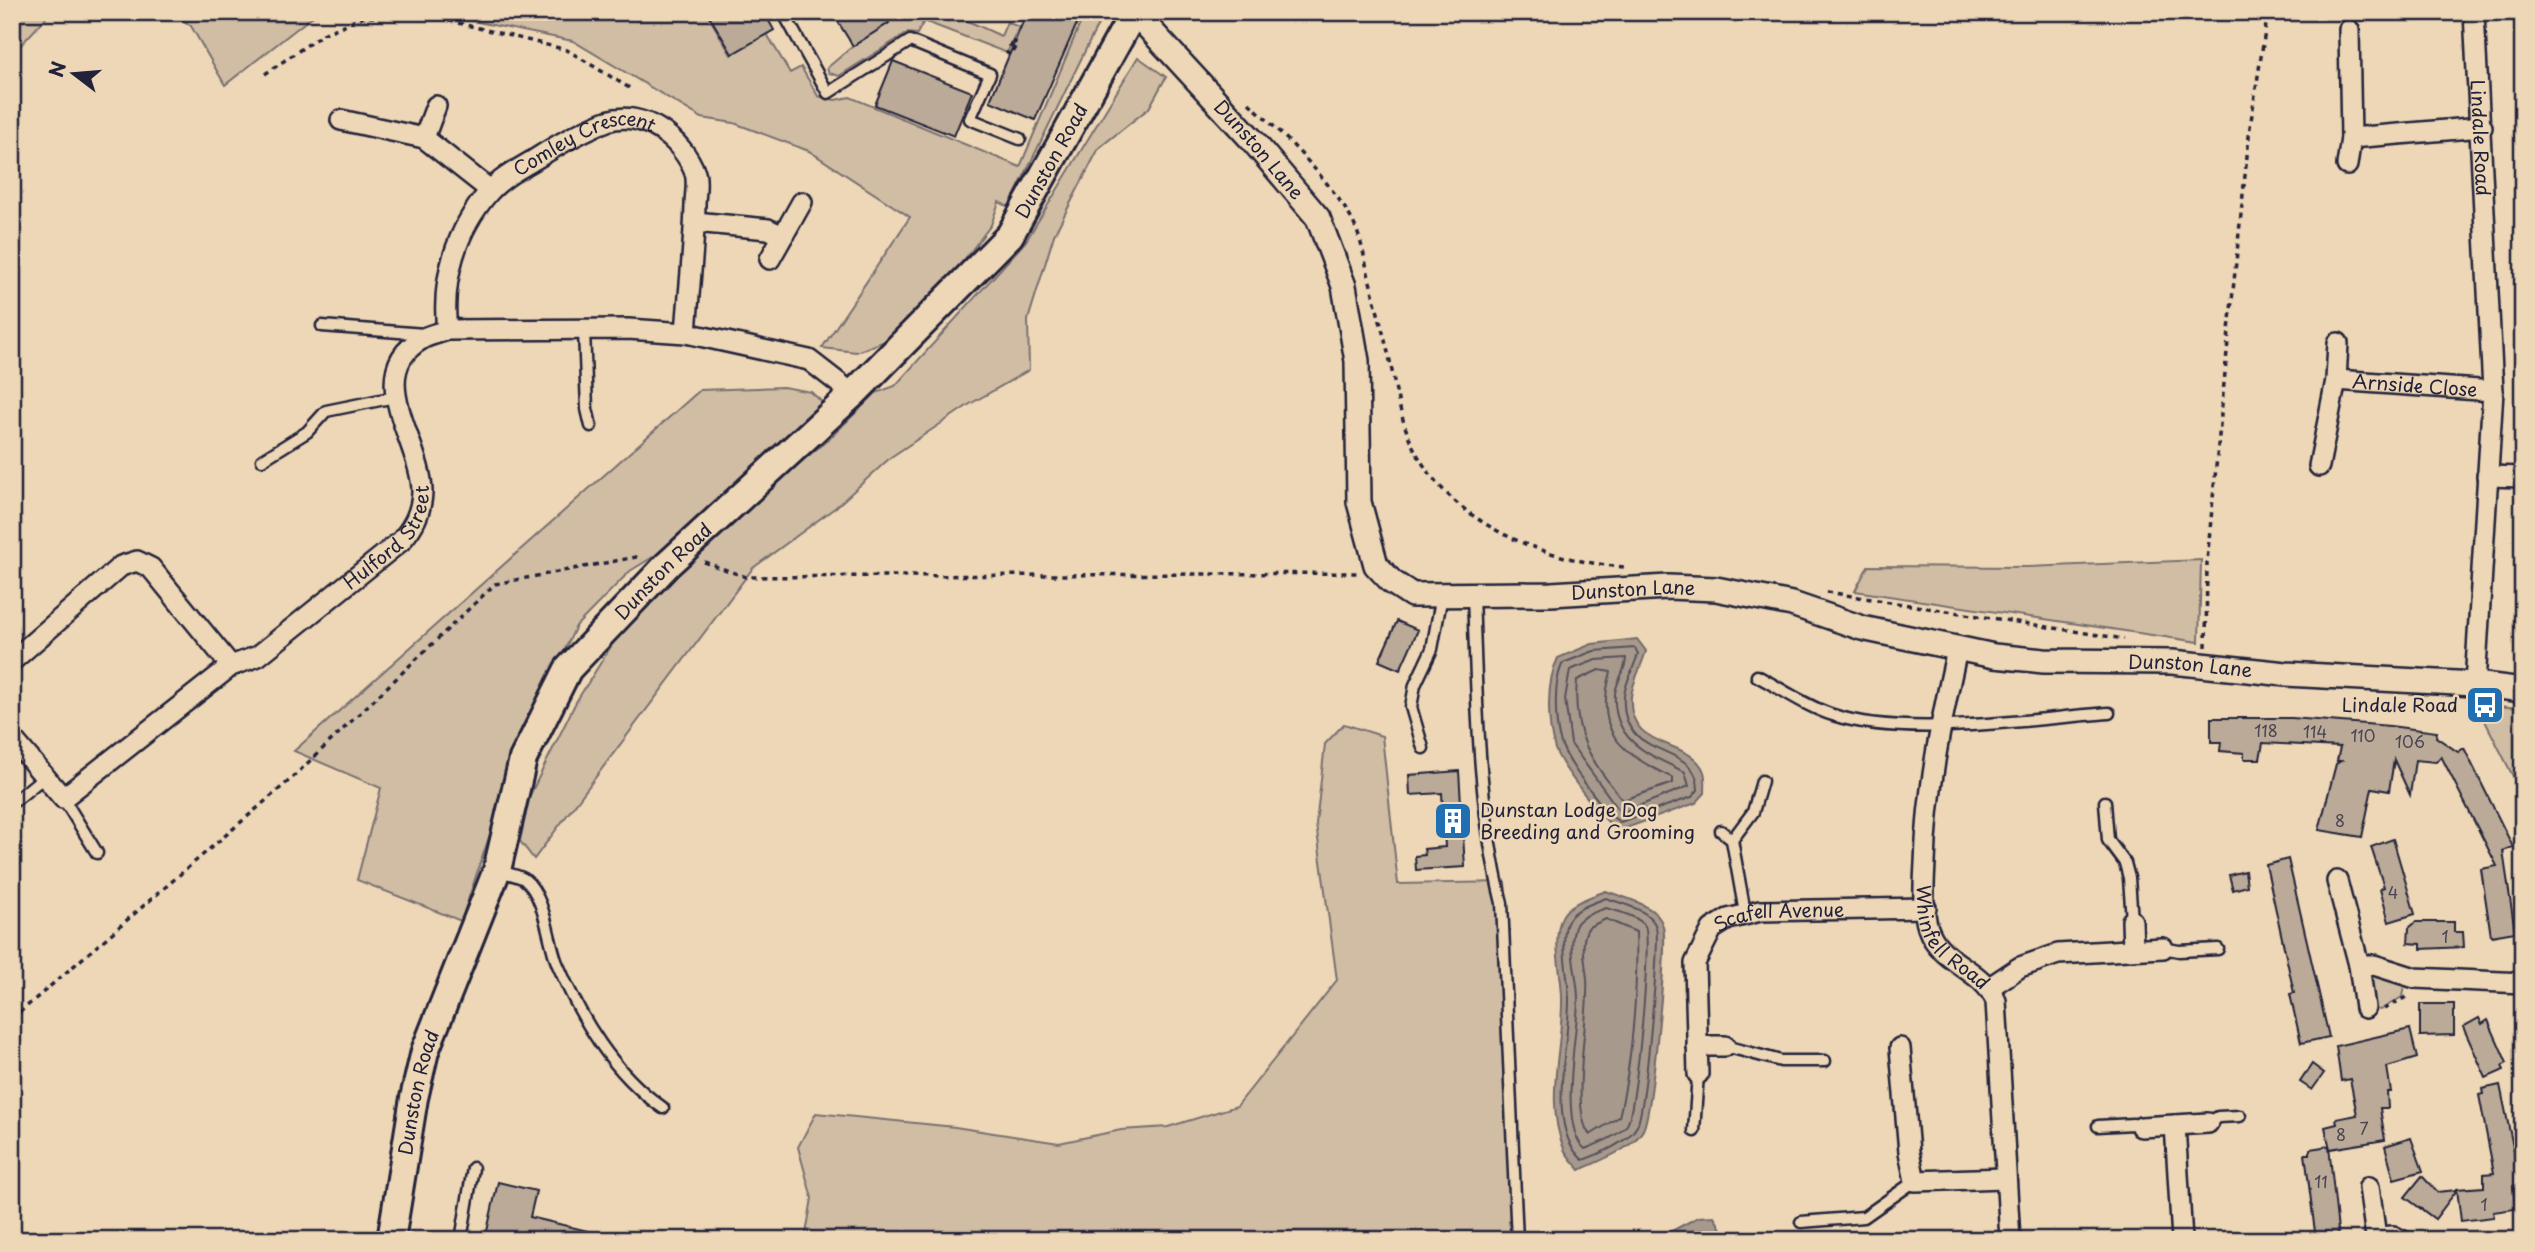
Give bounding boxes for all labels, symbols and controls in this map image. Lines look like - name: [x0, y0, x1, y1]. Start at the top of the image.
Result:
- north arrow: [38, 38, 108, 108]
- text: N: [41, 58, 72, 80]
- street label: Lindale Road: [2464, 79, 2498, 197]
- street label: Dunston Lane: [1208, 93, 1311, 205]
- street label: Dunston Road: [1007, 98, 1094, 223]
- street label: Comley Crescent: [507, 103, 661, 182]
- street label: Arnside Close: [2351, 366, 2478, 403]
- street label: Hulford Street: [337, 485, 435, 595]
- street label: Dunston Road: [607, 516, 718, 625]
- street label: Dunston Lane: [1570, 572, 1696, 606]
- street label: Dunston Lane: [2128, 647, 2254, 683]
- bus stop icon: Lindale Road: [2464, 684, 2506, 726]
- place label: Lindale Road: [2342, 690, 2458, 718]
- house number: 118: [2254, 718, 2278, 742]
- house number: 114: [2303, 719, 2327, 743]
- house number: 110: [2350, 723, 2376, 747]
- house number: 106: [2395, 729, 2425, 753]
- place label: Dunstan Lodge Dog Breeding and Grooming: [1480, 795, 1695, 845]
- building icon: Dunstan Lodge Dog Breeding and Grooming: [1432, 800, 1474, 842]
- house number: 8: [2335, 808, 2345, 832]
- house number: 4: [2388, 880, 2398, 904]
- street label: Whinfell Road: [1911, 885, 1997, 995]
- street label: Scafell Avenue: [1707, 894, 1844, 938]
- house number: 1: [2441, 924, 2449, 948]
- street label: Dunston Road: [390, 1025, 445, 1157]
- house number: 7: [2359, 1116, 2369, 1140]
- house number: 8: [2336, 1122, 2346, 1146]
- house number: 11: [2314, 1169, 2328, 1193]
- house number: 1: [2480, 1192, 2488, 1216]

